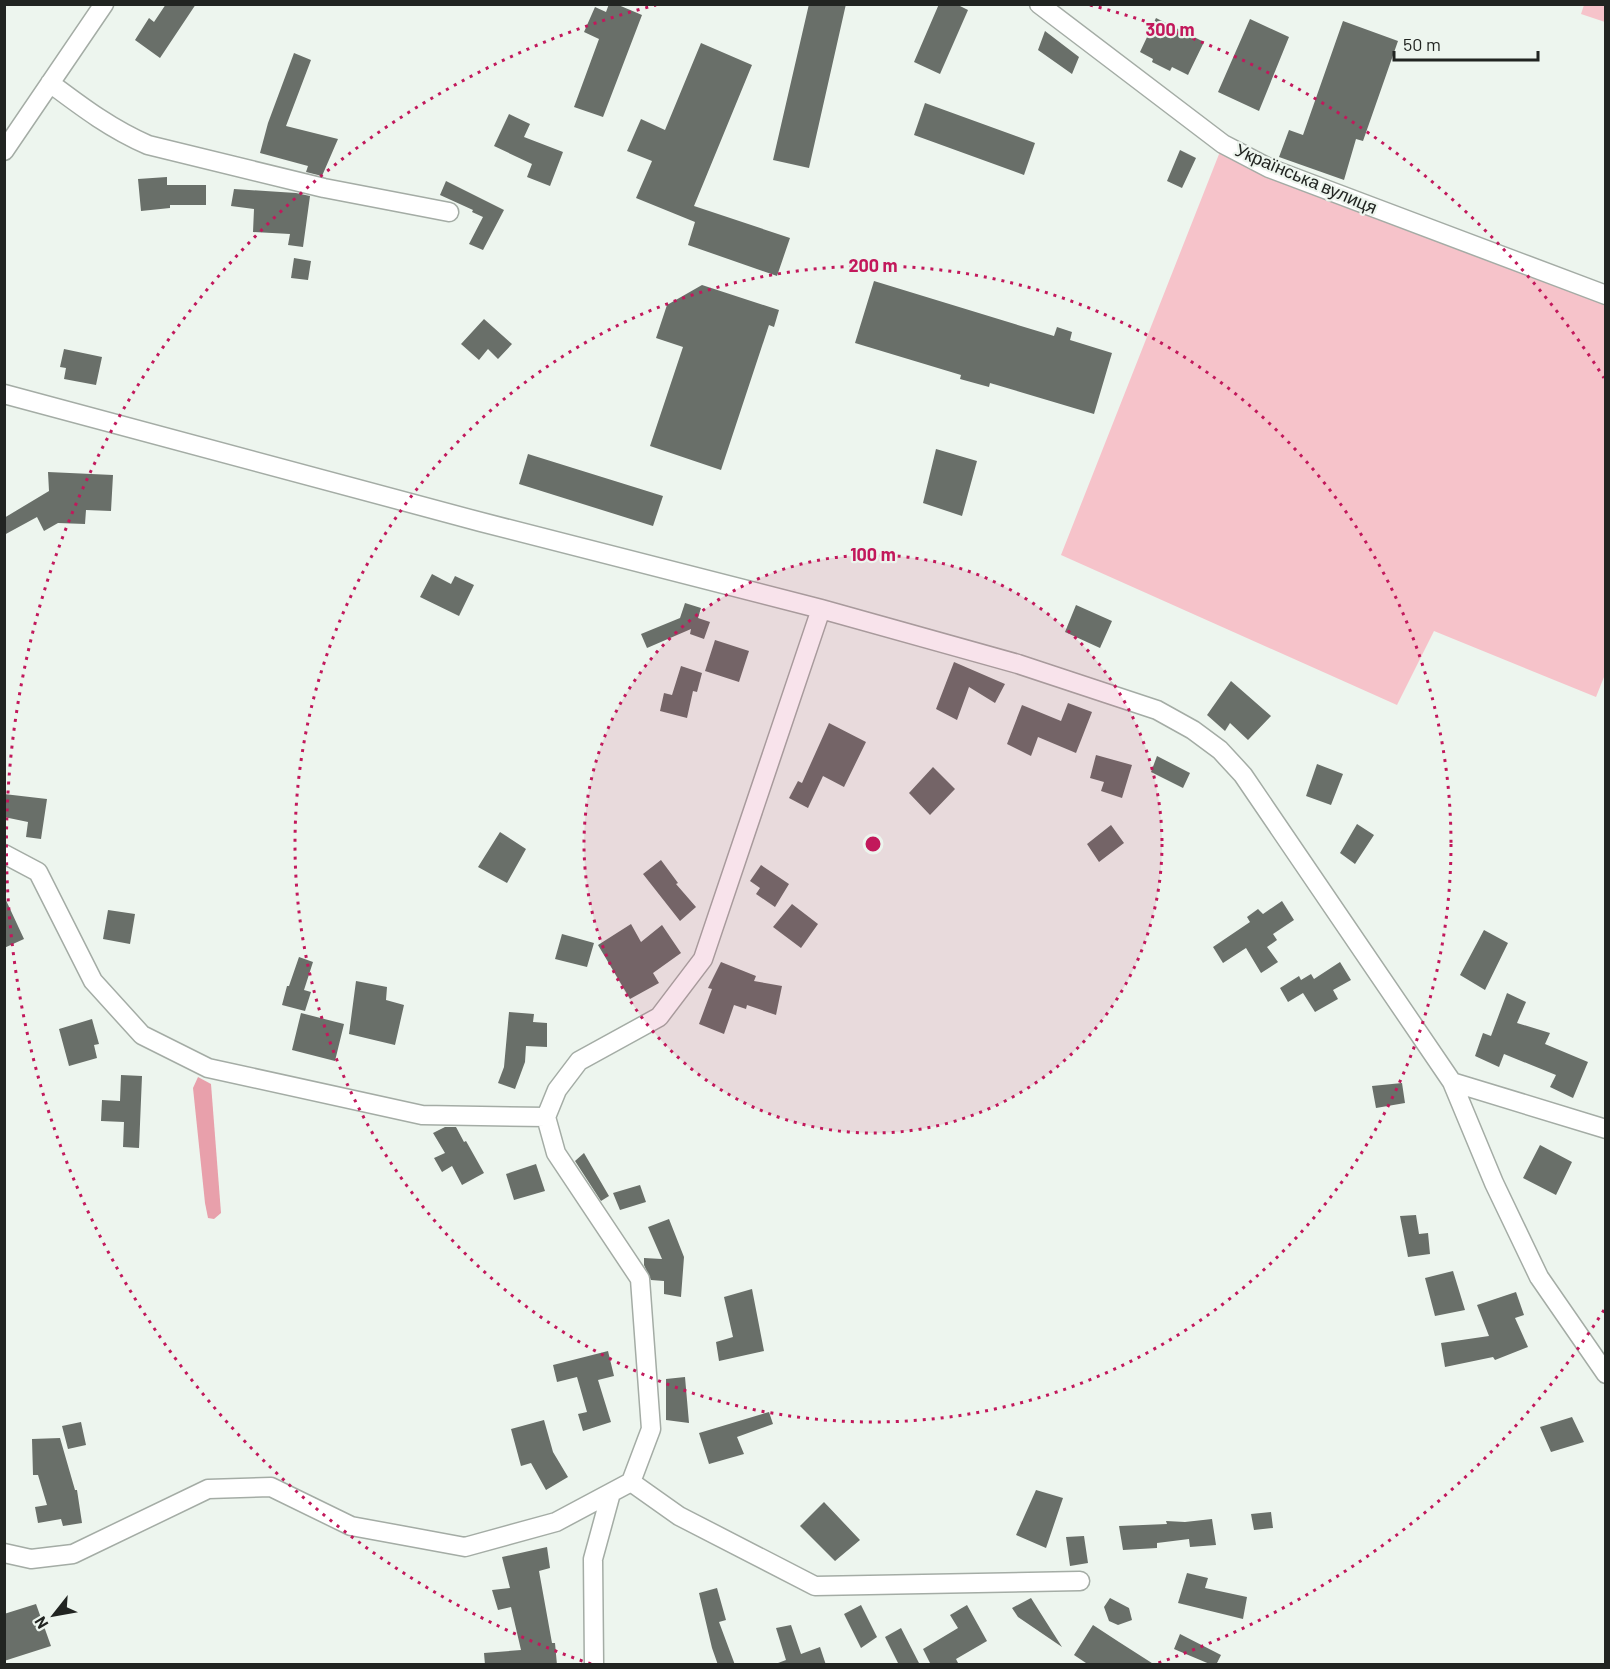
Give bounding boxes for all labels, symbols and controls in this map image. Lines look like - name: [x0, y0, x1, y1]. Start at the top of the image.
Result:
- text: 300 m: [1146, 18, 1194, 40]
- scale bar: [1394, 24, 1538, 62]
- text: 50 m: [1403, 33, 1441, 55]
- street label: Українська вулиця: [1232, 138, 1381, 218]
- text: 200 m: [848, 254, 898, 276]
- text: 100 m: [850, 543, 896, 565]
- centre of rings: [863, 834, 883, 854]
- north arrow: [24, 1585, 84, 1645]
- text: N: [30, 1614, 52, 1632]

